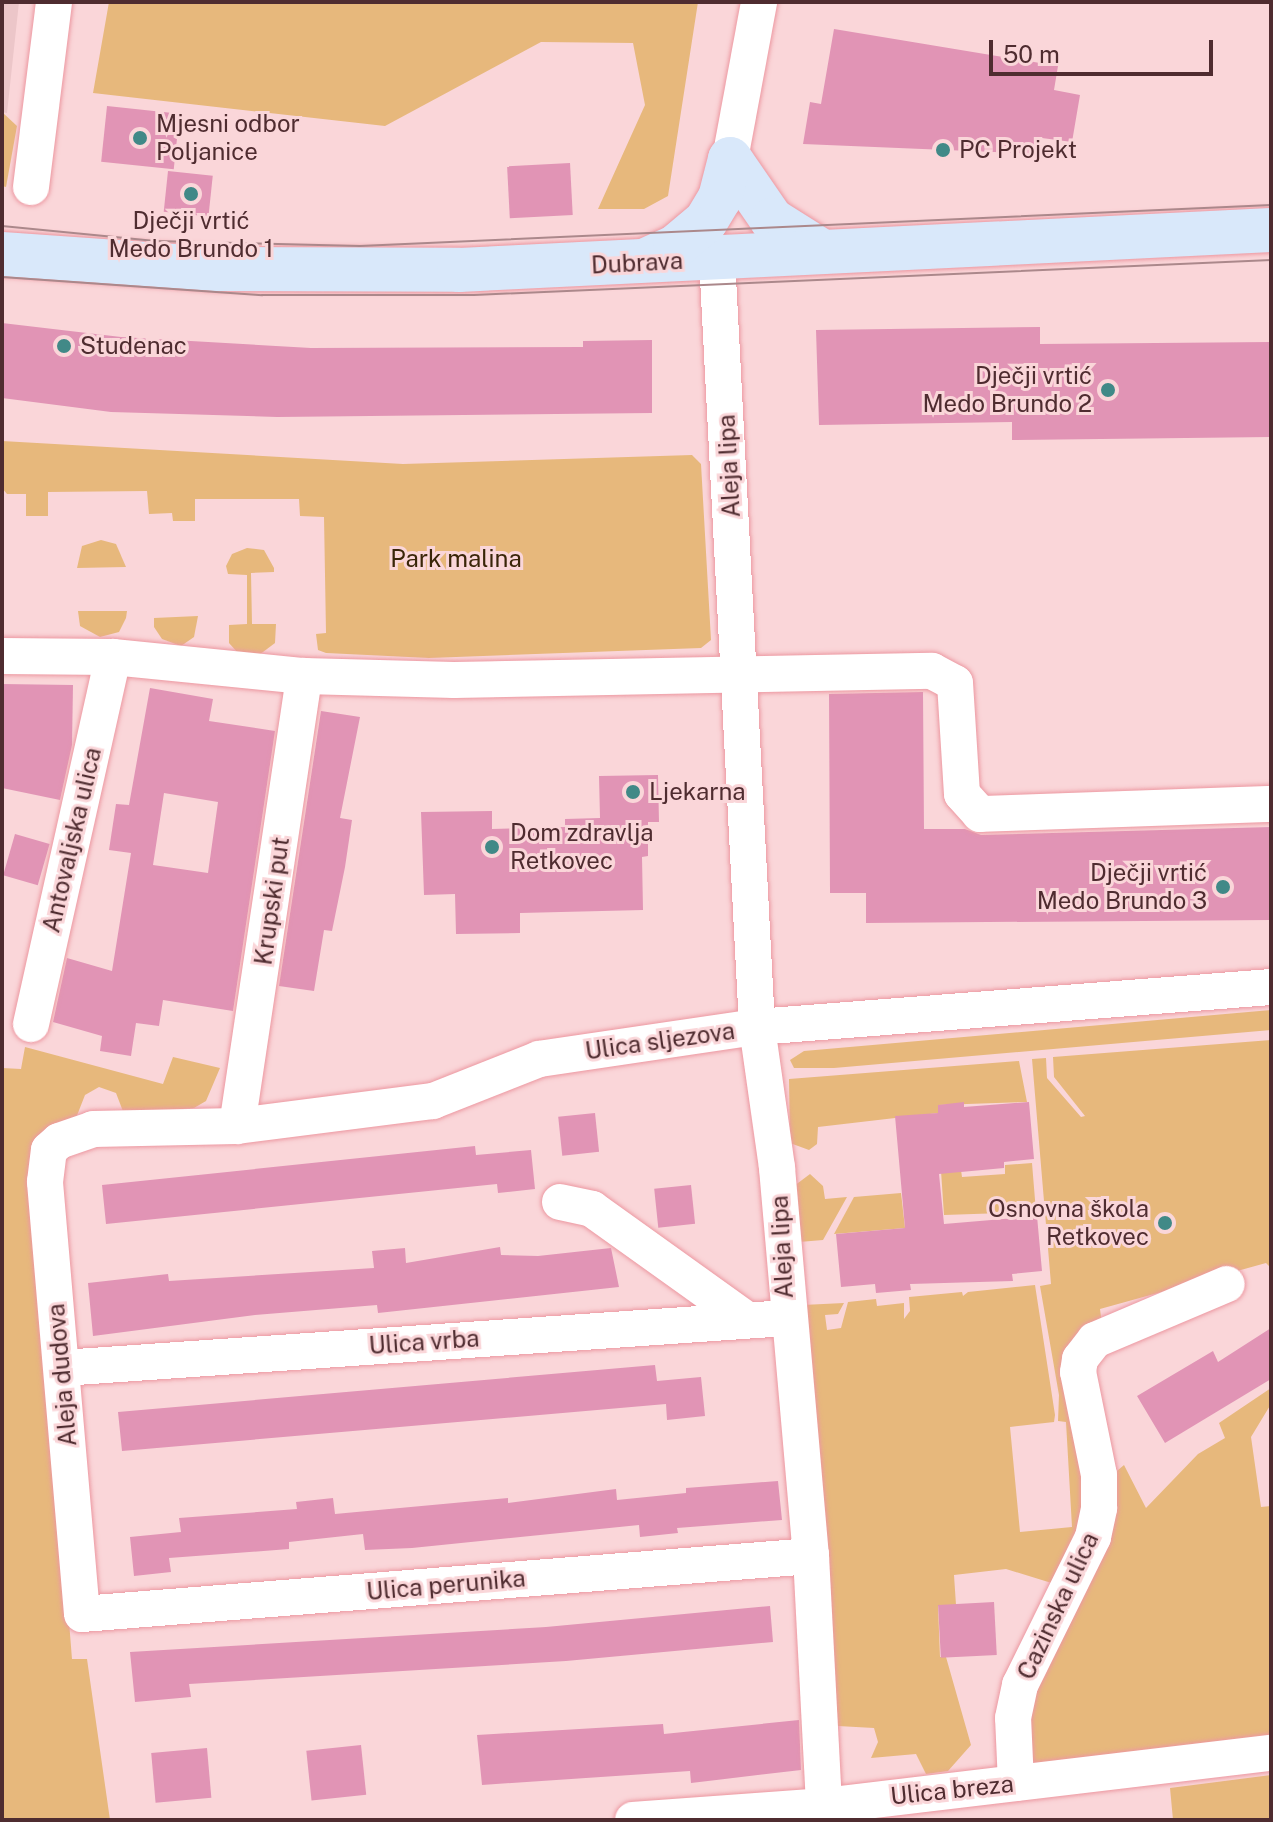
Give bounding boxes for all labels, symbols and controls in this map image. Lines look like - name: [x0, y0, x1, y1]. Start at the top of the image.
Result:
- scale bar: [993, 24, 1217, 74]
- text: 50 m: [1003, 40, 1060, 68]
- place label: Mjesni odbor Poljanice: [156, 110, 300, 166]
- marker: Mjesni odbor Poljanice: [131, 129, 149, 147]
- place label: PC Projekt: [959, 136, 1077, 164]
- marker: PC Projekt: [934, 141, 952, 159]
- marker: Dječji vrtić Medo Brundo 1: [182, 185, 200, 203]
- place label: Dječji vrtić Medo Brundo 1: [108, 207, 274, 263]
- street label: Dubrava: [590, 246, 684, 280]
- place label: Studenac: [80, 332, 187, 360]
- marker: Studenac: [55, 337, 73, 355]
- place label: Dječji vrtić Medo Brundo 2: [922, 362, 1092, 418]
- marker: Dječji vrtić Medo Brundo 2: [1099, 381, 1117, 399]
- street label: Aleja lipa: [712, 414, 746, 518]
- park label: Park malina: [390, 545, 522, 573]
- street label: Antovaljska ulica: [37, 745, 107, 935]
- place label: Ljekarna: [649, 778, 746, 806]
- marker: Ljekarna: [624, 783, 642, 801]
- place label: Dom zdravlja Retkovec: [510, 819, 654, 875]
- street label: Krupski put: [249, 835, 295, 967]
- marker: Dom zdravlja Retkovec: [481, 836, 503, 858]
- place label: Dječji vrtić Medo Brundo 3: [1036, 859, 1207, 915]
- marker: Dječji vrtić Medo Brundo 3: [1214, 878, 1232, 896]
- street label: Ulica sljezova: [583, 1016, 737, 1066]
- street label: Aleja lipa: [765, 1195, 799, 1299]
- place label: Osnovna škola Retkovec: [988, 1195, 1149, 1251]
- marker: Osnovna škola Retkovec: [1156, 1214, 1174, 1232]
- street label: Aleja dudova: [41, 1302, 83, 1448]
- street label: Ulica vrba: [368, 1324, 480, 1360]
- street label: Cazinska ulica: [1011, 1528, 1105, 1684]
- street label: Ulica perunika: [365, 1564, 527, 1606]
- street label: Ulica breza: [889, 1769, 1015, 1811]

